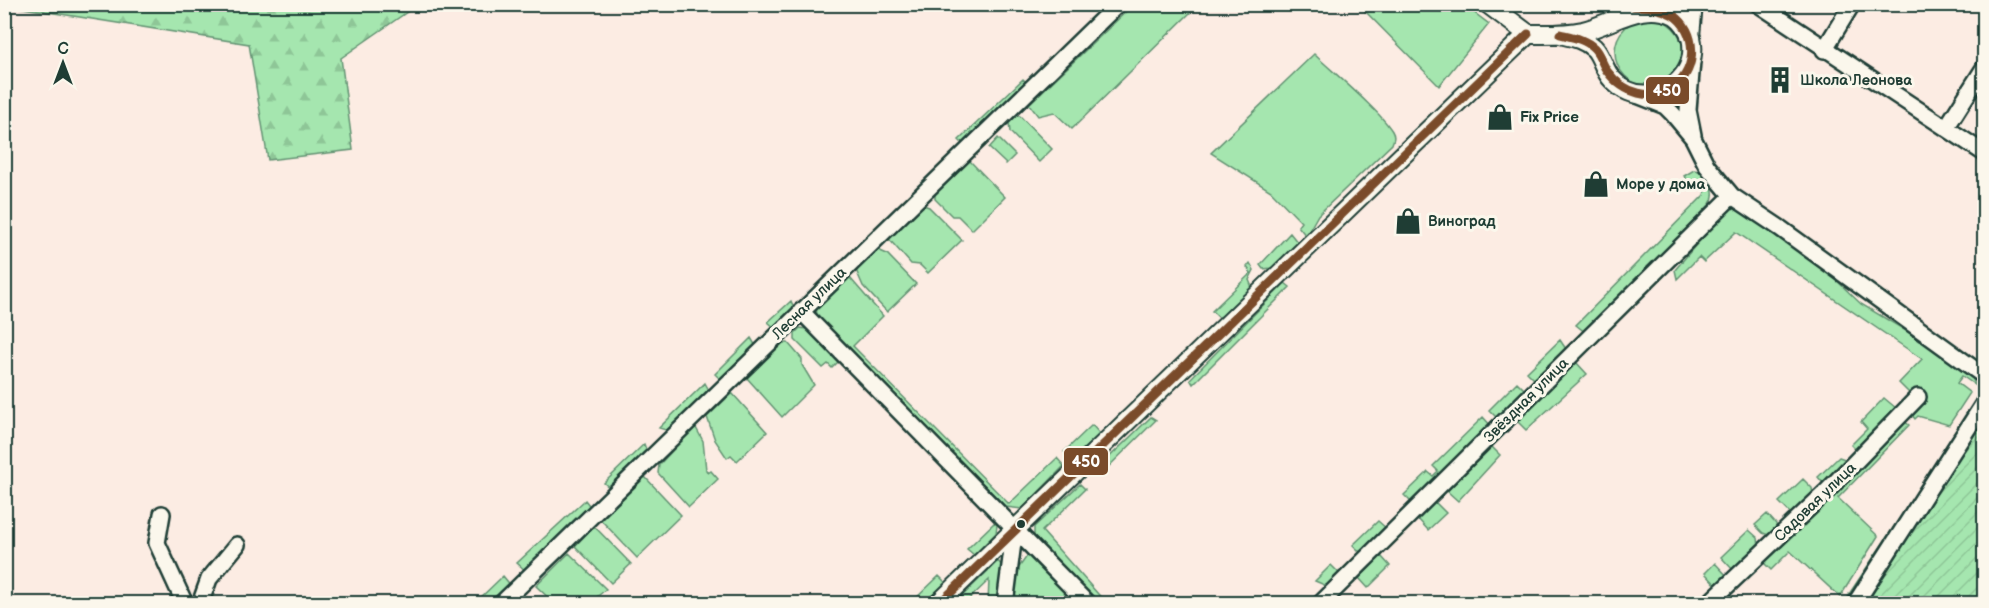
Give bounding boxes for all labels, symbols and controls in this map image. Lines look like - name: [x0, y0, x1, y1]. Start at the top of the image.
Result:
- north arrow: [33, 33, 93, 93]
- text: С: [57, 40, 69, 59]
- building icon: Школа Леонова: [1765, 65, 1795, 95]
- place label: Школа Леонова: [1800, 71, 1912, 90]
- line badge: 450: [1645, 76, 1690, 105]
- text: 450: [1653, 82, 1681, 101]
- shop icon: Fix Price: [1485, 102, 1515, 132]
- place label: Fix Price: [1520, 108, 1579, 127]
- shop icon: Море у дома: [1581, 169, 1611, 199]
- place label: Море у дома: [1616, 175, 1705, 194]
- shop icon: Виноград: [1393, 206, 1423, 236]
- place label: Виноград: [1428, 212, 1495, 231]
- street label: Лесная улица: [767, 263, 851, 344]
- street label: Звёздная улица: [1480, 354, 1573, 447]
- line badge: 450: [1063, 447, 1109, 476]
- text: 450: [1072, 453, 1100, 472]
- street label: Садовая улица: [1770, 458, 1860, 546]
- unlabelled marker: [1015, 518, 1027, 530]

